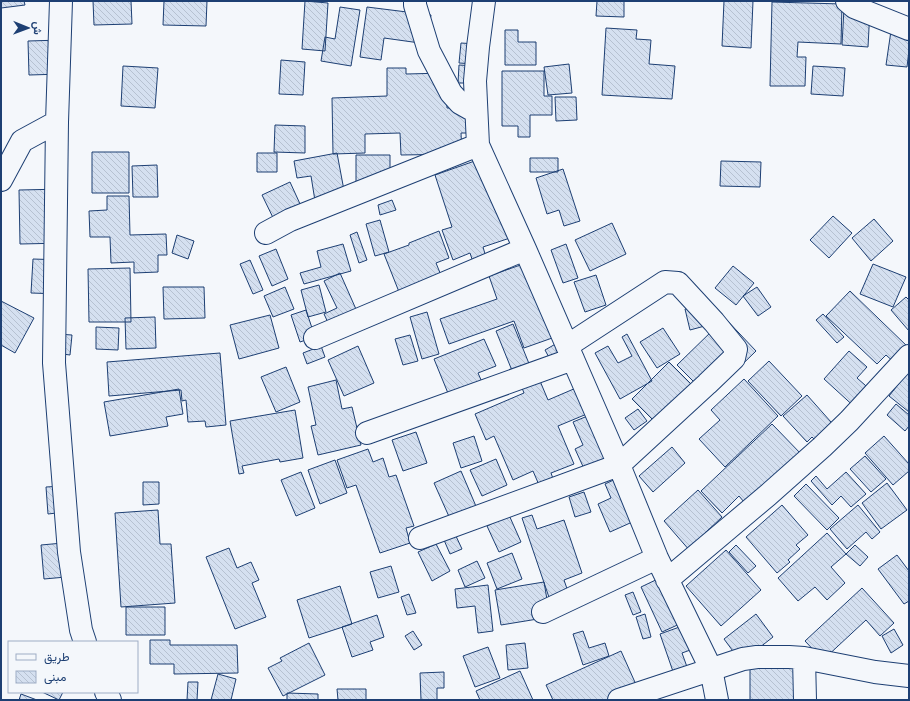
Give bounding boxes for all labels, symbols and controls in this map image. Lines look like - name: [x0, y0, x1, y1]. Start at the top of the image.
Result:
- north arrow: [8, 8, 48, 48]
- text: ش: [31, 21, 44, 35]
- legend: [8, 641, 138, 693]
- text: طريق: [44, 650, 70, 665]
- text: مبنى: [44, 670, 66, 685]

